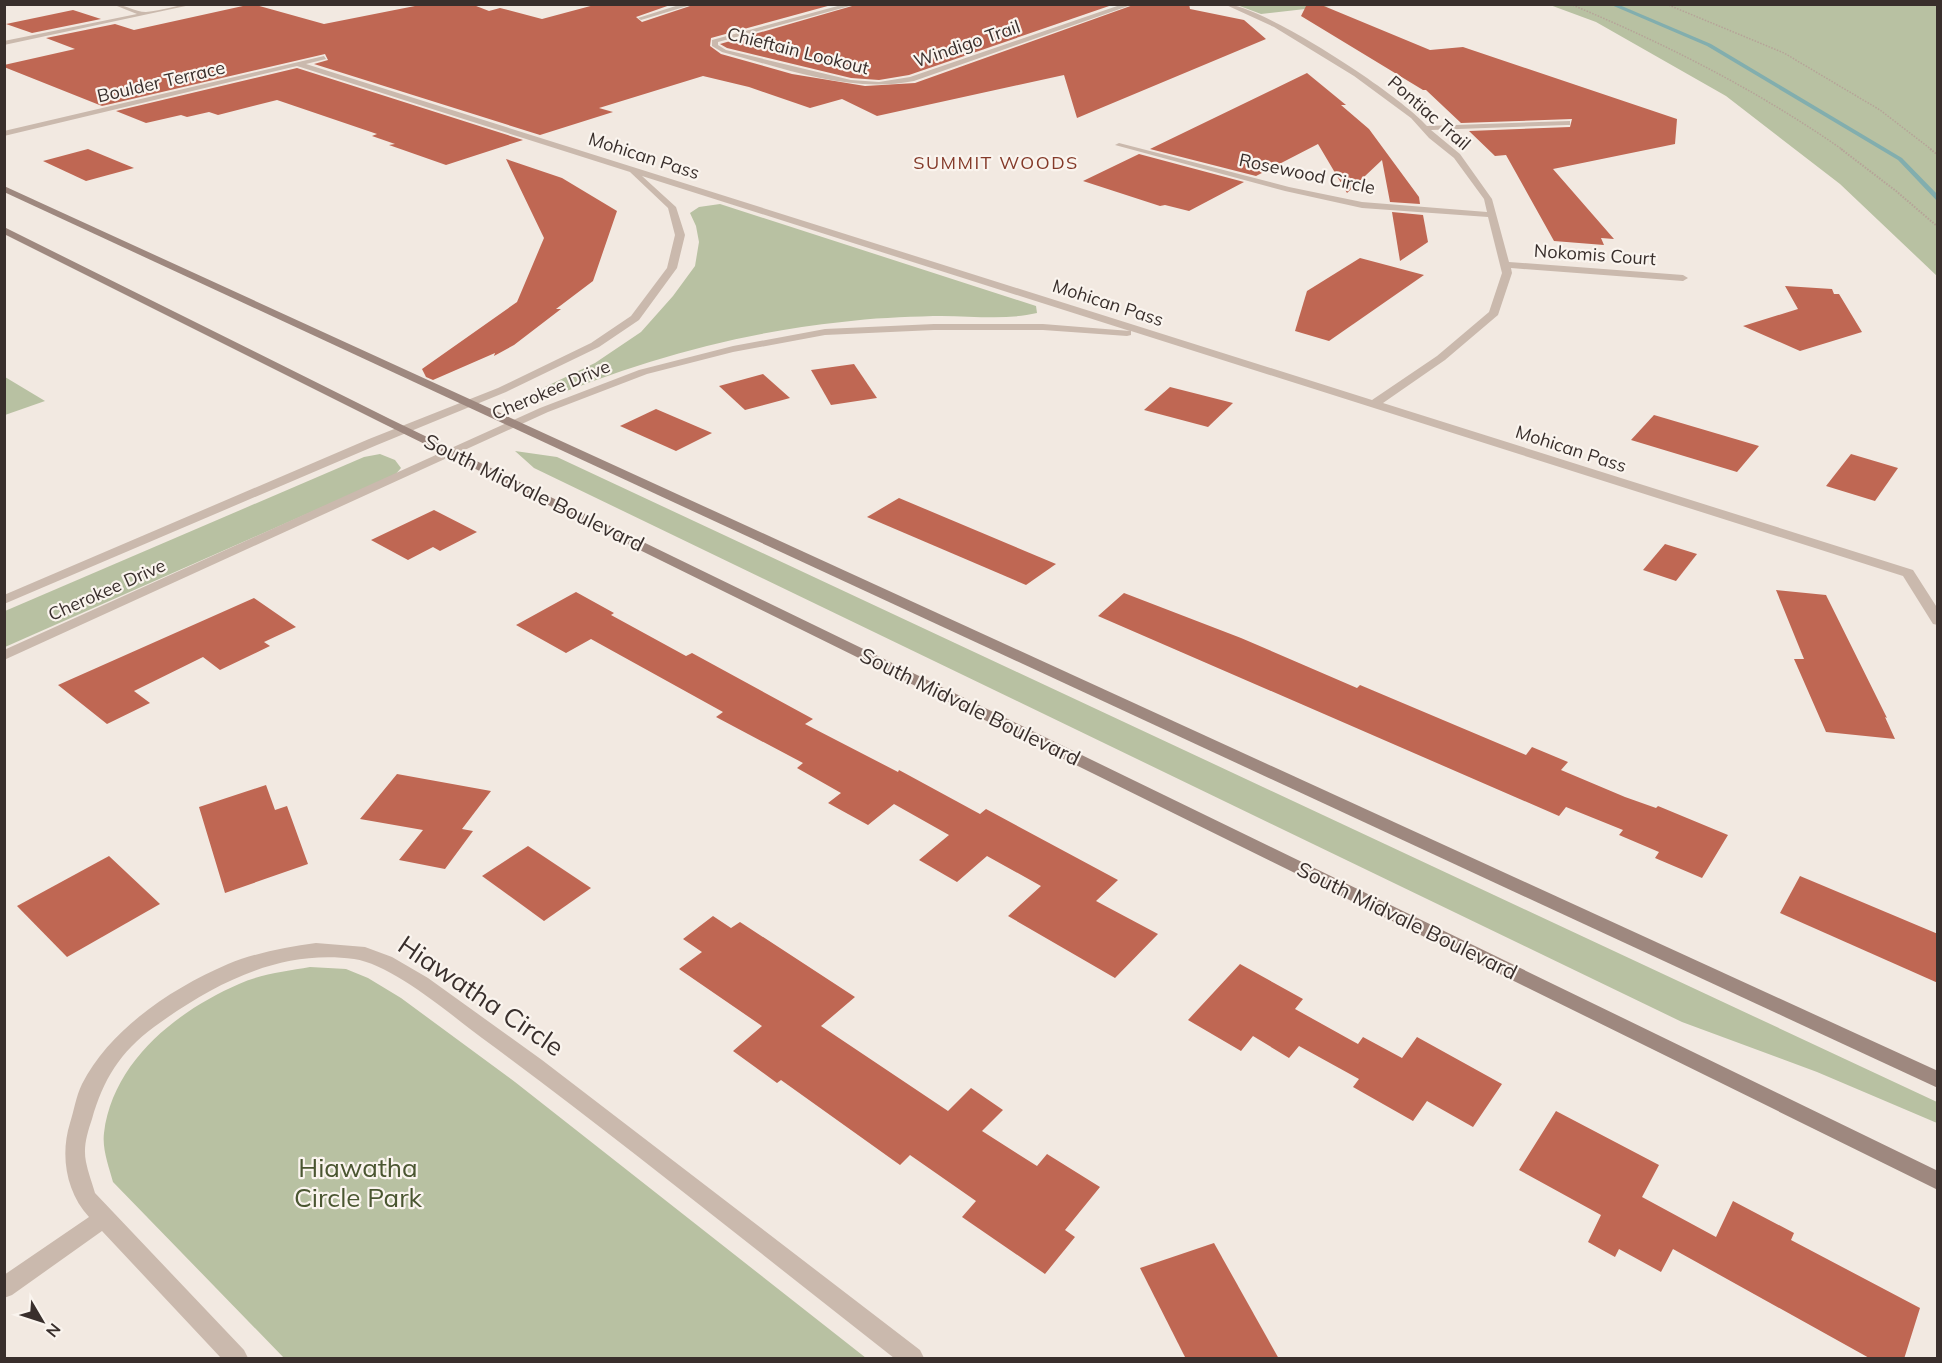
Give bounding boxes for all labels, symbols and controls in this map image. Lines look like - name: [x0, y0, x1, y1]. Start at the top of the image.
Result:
- street label: Windigo Trail: [911, 15, 1023, 72]
- street label: Chieftain Lookout: [725, 22, 871, 79]
- street label: Boulder Terrace: [95, 56, 227, 107]
- street label: Pontiac Trail: [1383, 70, 1476, 155]
- street label: Mohican Pass: [586, 127, 703, 184]
- street label: Rosewood Circle: [1237, 148, 1377, 199]
- district label: SUMMIT WOODS: [913, 151, 1079, 174]
- street label: Nokomis Court: [1533, 239, 1657, 270]
- street label: Mohican Pass: [1050, 274, 1167, 331]
- street label: Cherokee Drive: [488, 354, 613, 425]
- street label: Mohican Pass: [1513, 420, 1630, 477]
- street label: South Midvale Boulevard: [420, 427, 649, 557]
- street label: Cherokee Drive: [44, 553, 169, 626]
- street label: South Midvale Boulevard: [856, 641, 1085, 771]
- street label: South Midvale Boulevard: [1293, 855, 1522, 985]
- street label: Hiawatha Circle: [392, 928, 570, 1063]
- park label: Hiawatha Circle Park: [294, 1151, 423, 1214]
- north arrow: [12, 1291, 72, 1351]
- text: N: [42, 1319, 65, 1341]

